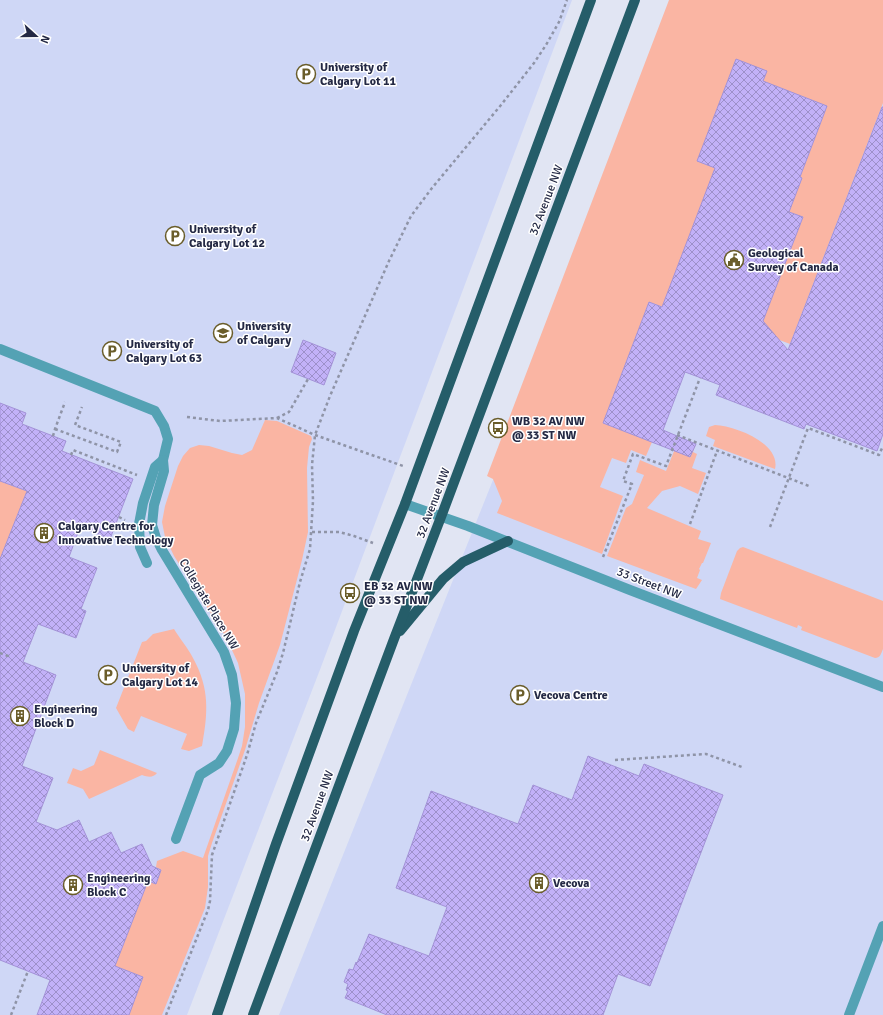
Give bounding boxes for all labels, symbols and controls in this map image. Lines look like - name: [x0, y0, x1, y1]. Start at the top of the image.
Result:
- north arrow: [16, 16, 56, 56]
- text: N: [37, 34, 52, 45]
- place label: University of Calgary Lot 11: [320, 60, 397, 89]
- parking icon: University of Calgary Lot 11: [295, 63, 317, 85]
- street label: 32 Avenue NW: [526, 163, 567, 237]
- place label: University of Calgary Lot 12: [189, 222, 265, 251]
- parking icon: University of Calgary Lot 12: [164, 225, 186, 247]
- place label: Geological Survey of Canada: [748, 246, 839, 275]
- public building icon: Geological Survey of Canada: [723, 249, 745, 271]
- place label: University of Calgary: [237, 319, 291, 348]
- school or university icon: University of Calgary: [212, 322, 234, 344]
- place label: University of Calgary Lot 63: [126, 337, 202, 366]
- parking icon: University of Calgary Lot 63: [101, 340, 123, 362]
- place label: WB 32 AV NW @ 33 ST NW: [512, 414, 585, 443]
- bus stop icon: WB 32 AV NW @ 33 ST NW: [487, 417, 509, 439]
- street label: 32 Avenue NW: [413, 466, 454, 540]
- place label: Calgary Centre for Innovative Technology: [58, 519, 174, 548]
- building icon: Calgary Centre for Innovative Technology: [33, 522, 55, 544]
- street label: Collegiate Place NW: [176, 556, 242, 652]
- street label: 33 Street NW: [614, 564, 683, 603]
- place label: EB 32 AV NW @ 33 ST NW: [364, 579, 433, 608]
- bus stop icon: EB 32 AV NW @ 33 ST NW: [339, 582, 361, 604]
- place label: University of Calgary Lot 14: [122, 661, 199, 690]
- parking icon: University of Calgary Lot 14: [97, 664, 119, 686]
- parking icon: Vecova Centre: [509, 684, 531, 706]
- place label: Vecova Centre: [534, 688, 608, 703]
- place label: Engineering Block D: [34, 702, 98, 731]
- building icon: Engineering Block D: [9, 705, 31, 727]
- street label: 32 Avenue NW: [298, 769, 337, 844]
- place label: Engineering Block C: [87, 871, 151, 900]
- building icon: Vecova: [528, 872, 550, 894]
- building icon: Engineering Block C: [62, 874, 84, 896]
- place label: Vecova: [553, 876, 589, 891]

